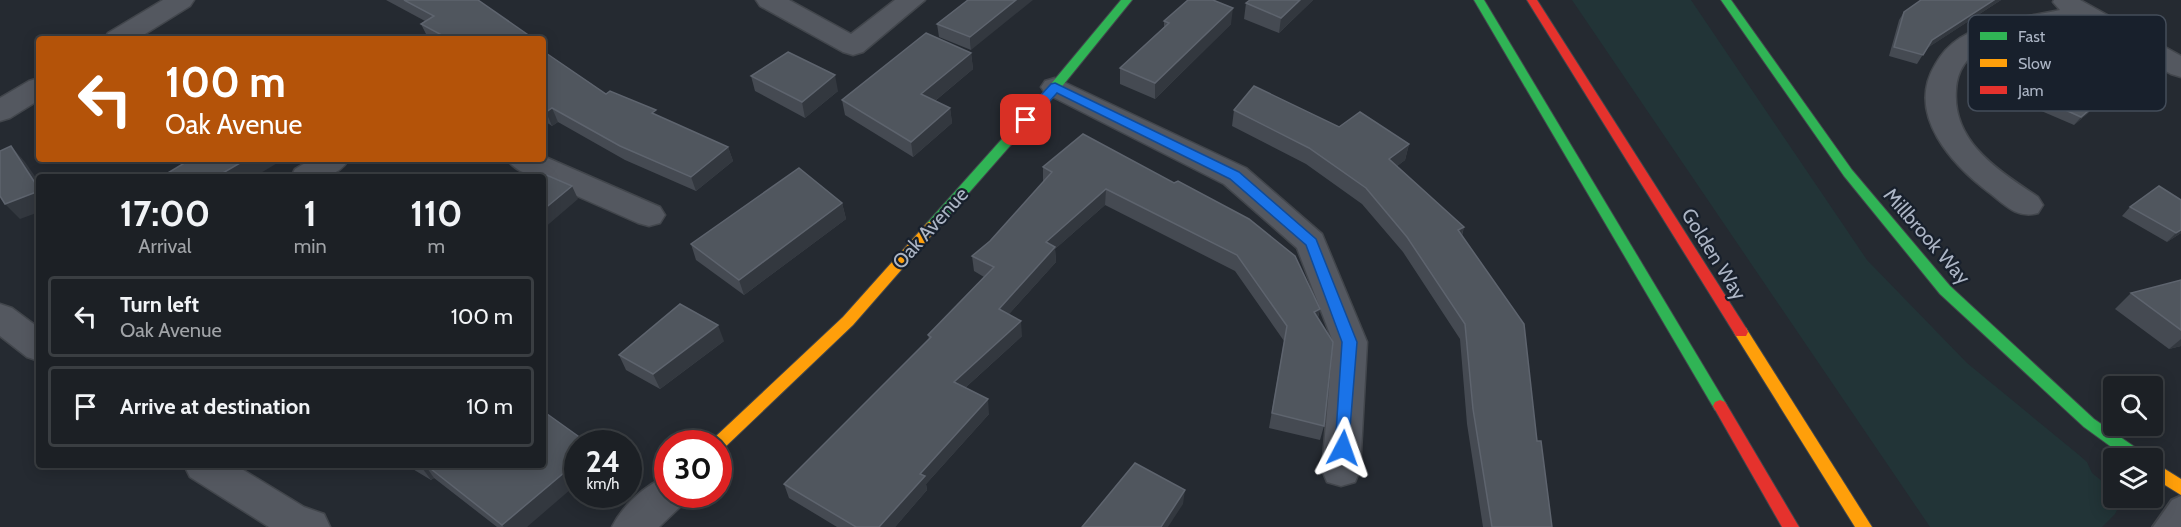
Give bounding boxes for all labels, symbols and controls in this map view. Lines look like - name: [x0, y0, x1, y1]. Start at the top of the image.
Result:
- legend: [1968, 15, 2166, 111]
- text: Fast: [2018, 27, 2046, 46]
- text: Slow: [2018, 54, 2052, 73]
- text: 100 m: [165, 56, 286, 108]
- icon: left: [66, 60, 144, 138]
- text: Jam: [2017, 81, 2044, 100]
- pin: [1000, 94, 1051, 145]
- icon: arrive: [1009, 103, 1042, 136]
- text: Oak Avenue: [165, 108, 302, 141]
- street label: Oak Avenue: [887, 182, 973, 274]
- street label: Millbrook Way: [1879, 183, 1975, 289]
- text: 17:00: [120, 191, 210, 235]
- text: 1: [304, 191, 317, 235]
- text: 110: [410, 191, 462, 235]
- street label: Golden Way: [1676, 204, 1752, 304]
- text: Arrival: [138, 234, 192, 258]
- text: min: [294, 234, 327, 258]
- text: m: [428, 234, 445, 258]
- text: Turn left: [120, 291, 199, 318]
- icon: left: [69, 300, 102, 333]
- text: 100 m: [451, 303, 513, 330]
- text: Oak Avenue: [120, 318, 222, 342]
- map controls: [2103, 376, 2163, 508]
- button: search: [2103, 376, 2163, 436]
- icon: arrive: [69, 390, 102, 423]
- text: Arrive at destination: [120, 393, 310, 420]
- text: 10 m: [466, 393, 513, 420]
- position arrow: [1311, 416, 1375, 480]
- speed limit sign: 30: [654, 430, 732, 508]
- text: 24: [586, 443, 620, 480]
- button: layers: [2103, 448, 2163, 508]
- text: km/h: [587, 475, 619, 493]

